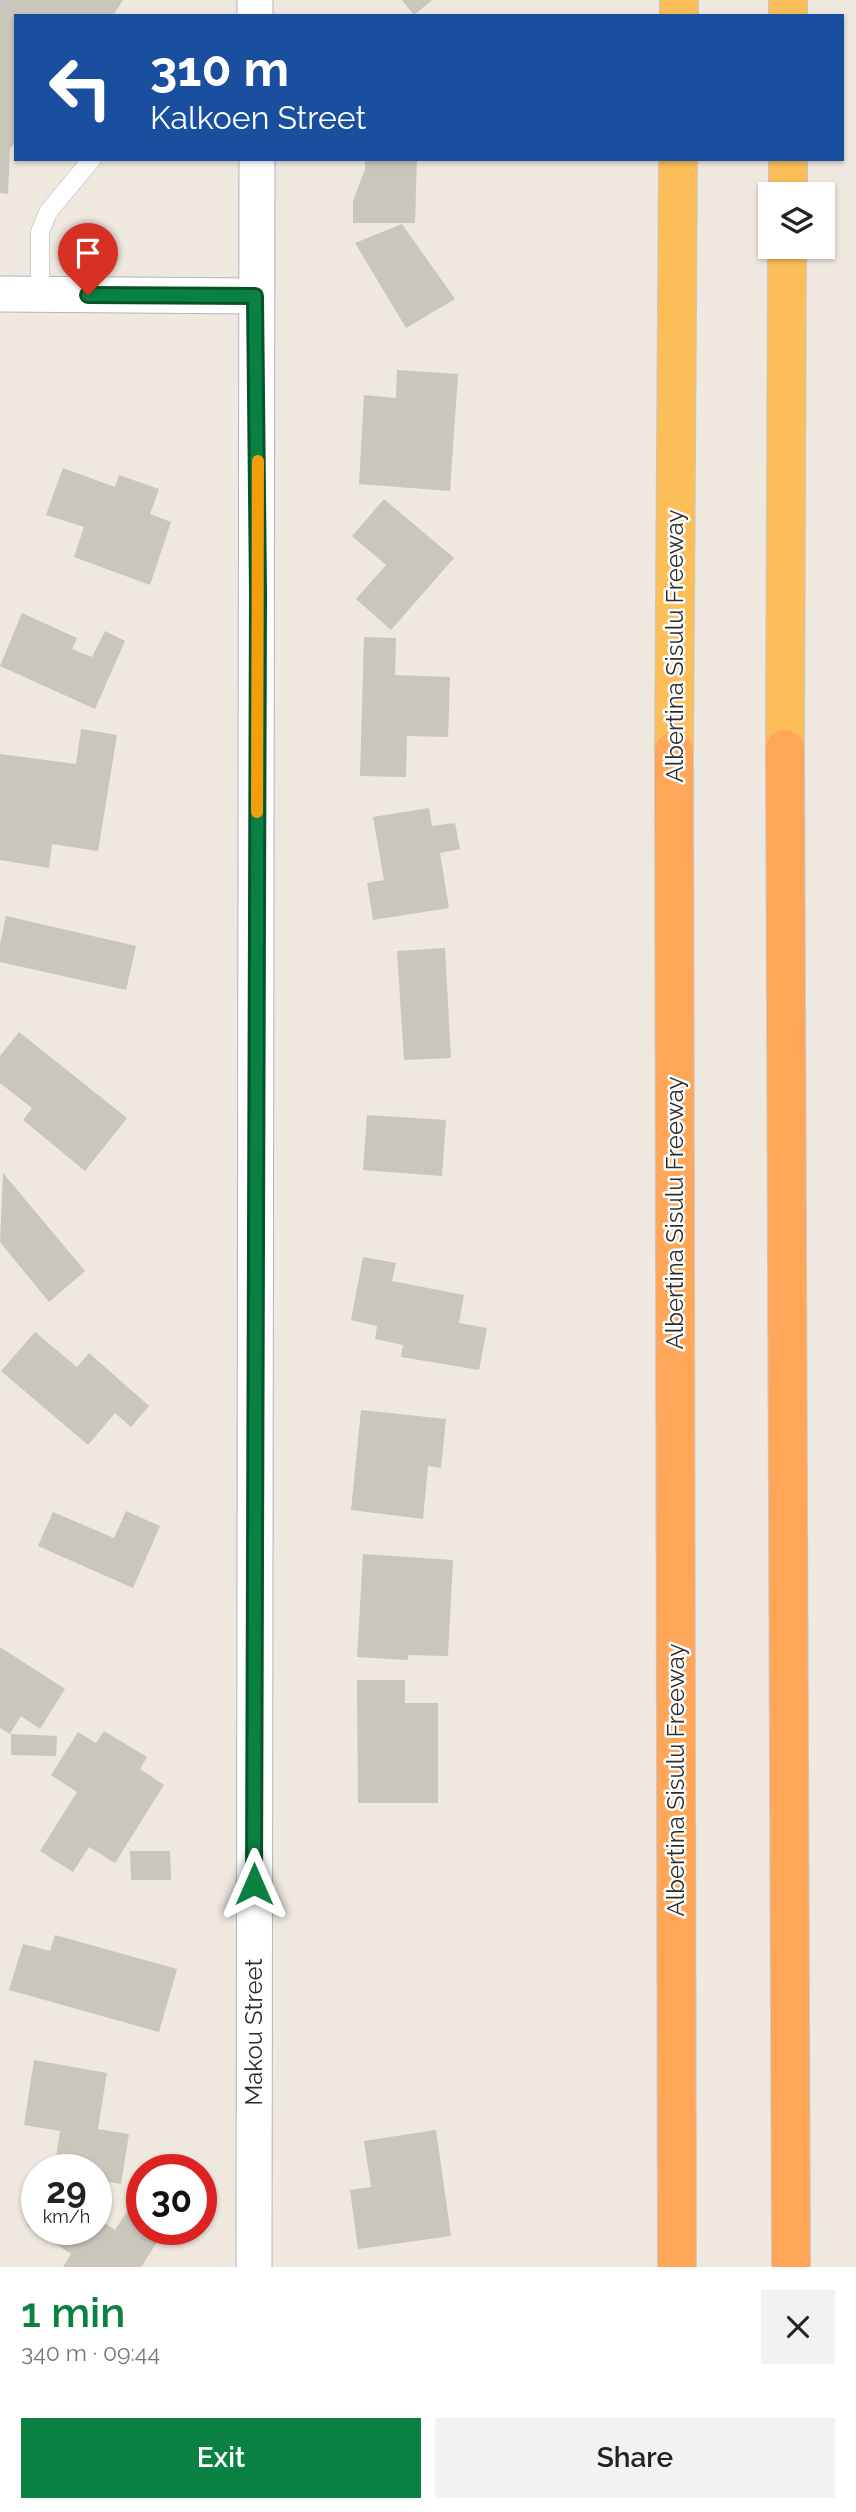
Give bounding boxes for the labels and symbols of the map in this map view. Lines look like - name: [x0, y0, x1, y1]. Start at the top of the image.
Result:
- pin: [58, 223, 118, 295]
- street label: Albertina Sisulu Freeway: [660, 509, 689, 783]
- street label: Albertina Sisulu Freeway: [660, 1076, 689, 1350]
- street label: Albertina Sisulu Freeway: [661, 1643, 690, 1917]
- position arrow: [217, 1847, 291, 1921]
- street label: Makou Street: [239, 1958, 268, 2106]
- speed limit sign: 30: [126, 2154, 217, 2245]

